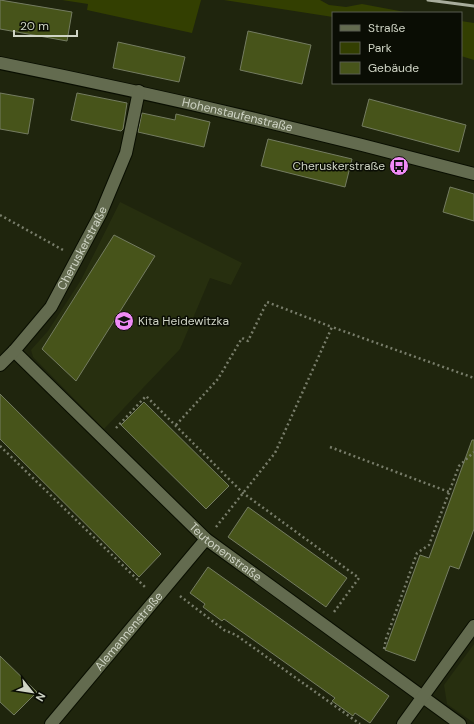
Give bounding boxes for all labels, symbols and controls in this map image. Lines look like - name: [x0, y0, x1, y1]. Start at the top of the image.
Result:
- scale bar: [14, 12, 77, 38]
- legend: [332, 12, 462, 84]
- text: 20 m: [20, 18, 49, 34]
- text: Straße: [368, 20, 405, 36]
- text: Park: [368, 40, 392, 56]
- text: Gebäude: [368, 60, 419, 76]
- street label: Hohenstaufenstraße: [180, 94, 295, 136]
- bus stop icon: Cheruskerstraße: [388, 155, 410, 177]
- place label: Cheruskerstraße: [292, 158, 385, 174]
- street label: Cheruskerstraße: [54, 204, 111, 293]
- school or university icon: Kita Heidewitzka: [113, 310, 135, 332]
- place label: Kita Heidewitzka: [138, 313, 229, 329]
- street label: Teutonenstraße: [186, 519, 265, 585]
- street label: Alemannenstraße: [91, 588, 167, 674]
- north arrow: [12, 672, 52, 712]
- text: N: [33, 690, 49, 704]

